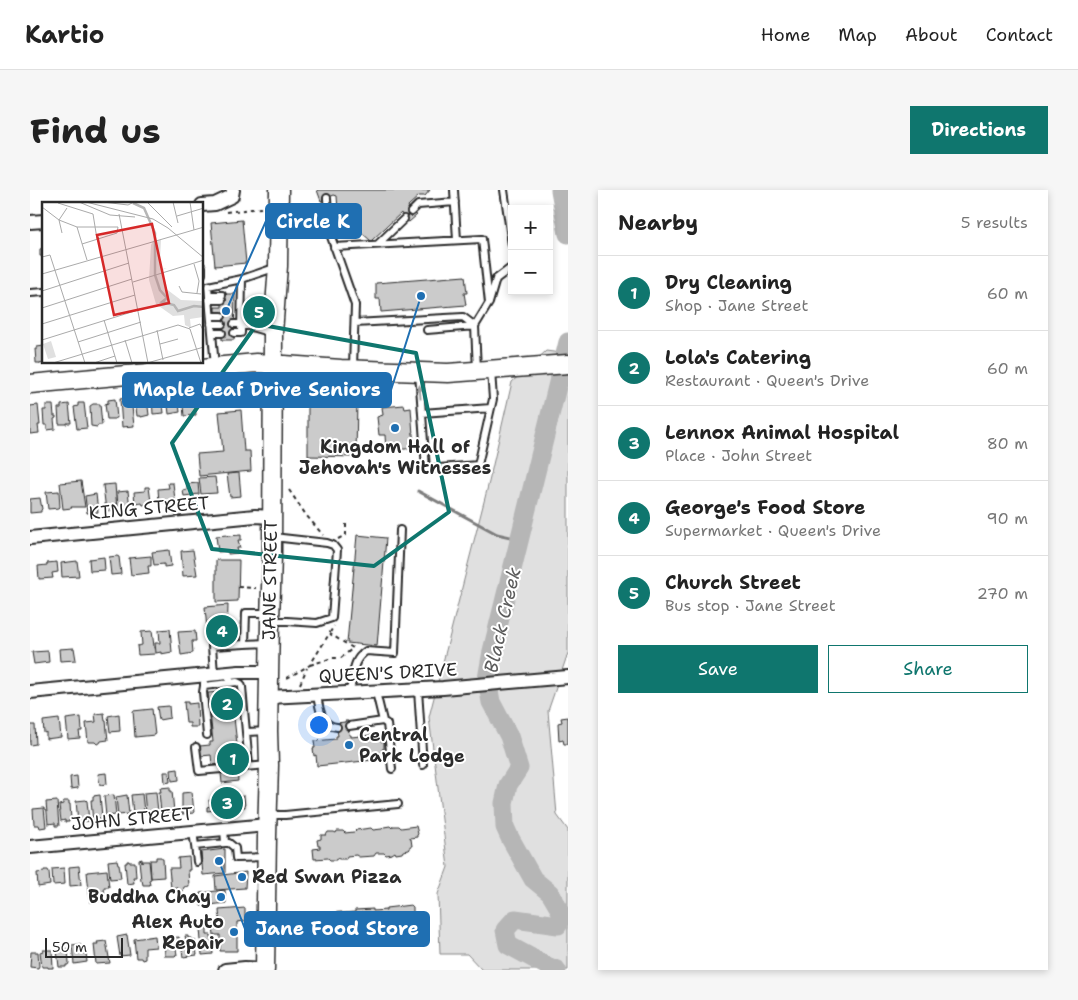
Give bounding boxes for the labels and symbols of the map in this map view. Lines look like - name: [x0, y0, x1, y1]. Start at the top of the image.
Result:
- inset map: [42, 202, 204, 364]
- callout: Circle K: [266, 204, 361, 238]
- text: Circle K: [276, 209, 350, 234]
- pin: 5: [243, 293, 275, 331]
- callout: Maple Leaf Drive Seniors: [123, 373, 391, 407]
- text: Maple Leaf Drive Seniors: [133, 377, 381, 402]
- one-way arrow: [416, 384, 424, 400]
- marker: Kingdom Hall of Jehovah's Witnesses: [389, 422, 401, 434]
- place label: Kingdom Hall of Jehovah's Witnesses: [299, 435, 491, 480]
- street label: KING STREET: [88, 491, 210, 525]
- street label: JANE STREET: [257, 519, 283, 641]
- water label: Black Creek: [478, 565, 527, 675]
- pin: 4: [206, 612, 238, 650]
- street label: QUEEN'S DRIVE: [318, 657, 458, 689]
- pin: 2: [211, 685, 243, 723]
- your location: [306, 712, 332, 738]
- place label: Central Park Lodge: [359, 723, 465, 768]
- marker: Central Park Lodge: [343, 739, 355, 751]
- pin: 1: [217, 740, 249, 778]
- pin: 3: [211, 784, 243, 822]
- street label: JOHN STREET: [70, 802, 194, 836]
- place label: Red Swan Pizza: [252, 865, 402, 889]
- marker: Red Swan Pizza: [236, 871, 248, 883]
- place label: Buddha Chay: [88, 885, 211, 909]
- marker: Buddha Chay: [215, 891, 227, 903]
- place label: Alex Auto Repair: [132, 910, 224, 955]
- callout: Jane Food Store: [245, 912, 429, 946]
- text: Jane Food Store: [255, 916, 419, 941]
- marker: Alex Auto Repair: [228, 926, 240, 938]
- scale bar: [45, 935, 122, 958]

